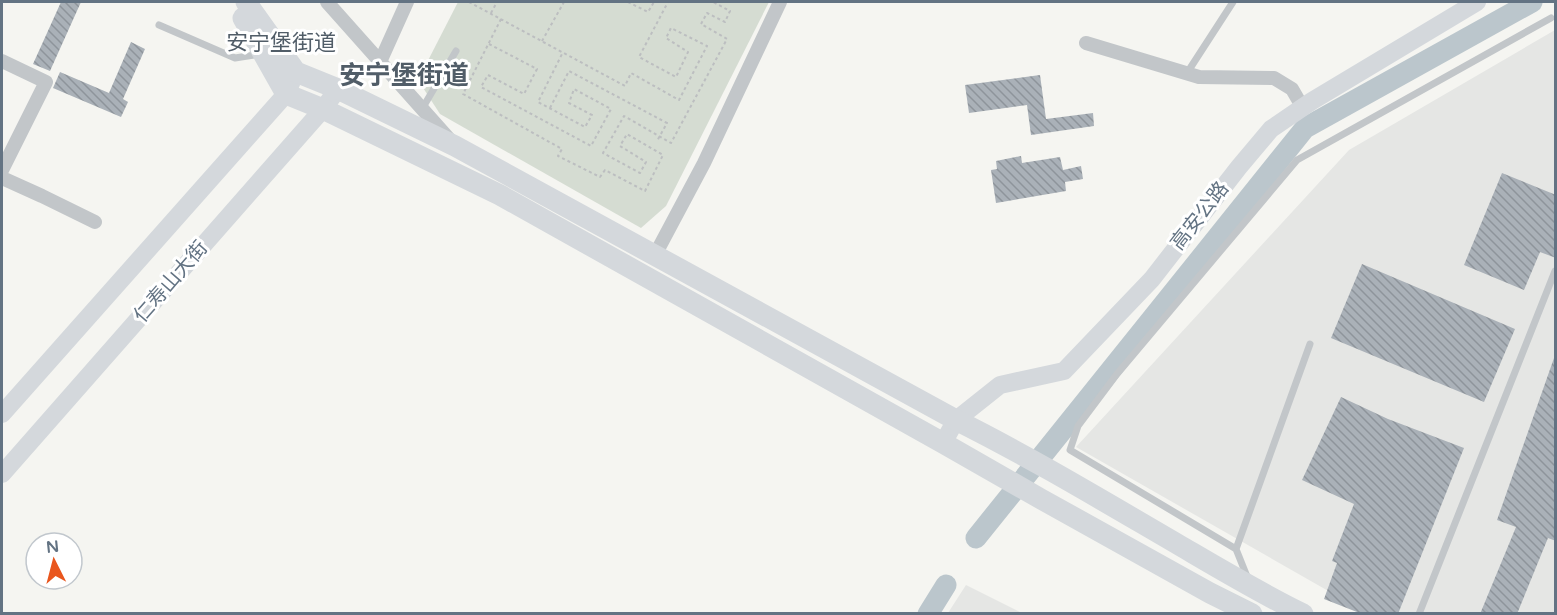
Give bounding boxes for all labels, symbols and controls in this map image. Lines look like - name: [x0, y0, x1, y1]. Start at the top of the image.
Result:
- district label: 安宁堡街道: [226, 30, 336, 56]
- district label: 安宁堡街道: [339, 60, 469, 91]
- street label: 高安公路: [1166, 177, 1234, 255]
- street label: 仁寿山大街: [129, 236, 213, 328]
- north arrow: [24, 531, 84, 591]
- text: N: [45, 536, 60, 558]

